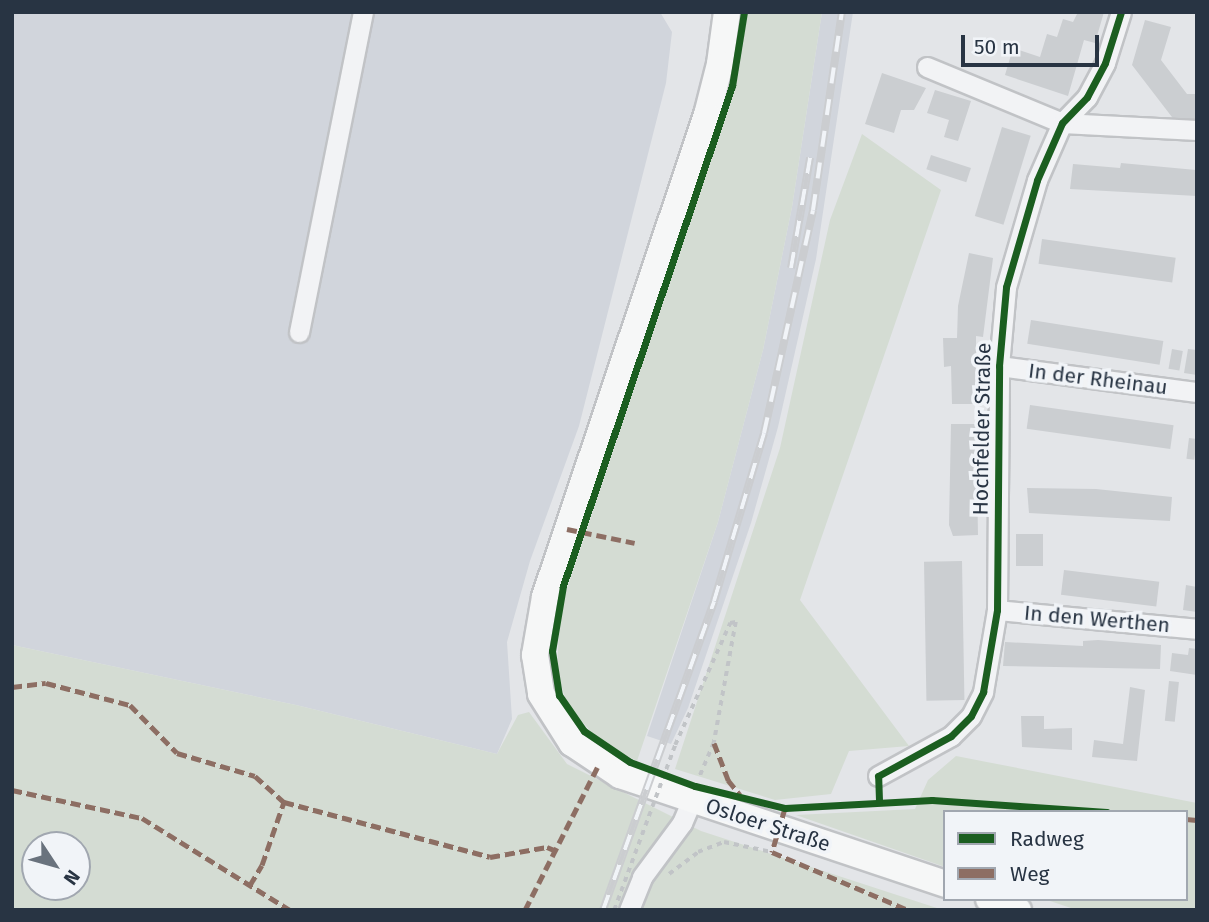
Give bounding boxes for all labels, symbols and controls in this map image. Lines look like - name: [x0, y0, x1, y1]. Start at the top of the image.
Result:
- scale bar: [964, 21, 1102, 65]
- text: 50 m: [974, 34, 1020, 60]
- street label: Hochfelder Straße: [968, 342, 996, 516]
- street label: In der Rheinau: [1027, 358, 1169, 400]
- street label: In den Werthen: [1023, 600, 1171, 638]
- street label: Osloer Straße: [703, 793, 833, 857]
- legend: [943, 810, 1188, 901]
- text: Radweg: [1010, 826, 1084, 852]
- north arrow: [21, 831, 91, 901]
- text: Weg: [1010, 861, 1050, 887]
- text: N: [59, 866, 85, 889]

